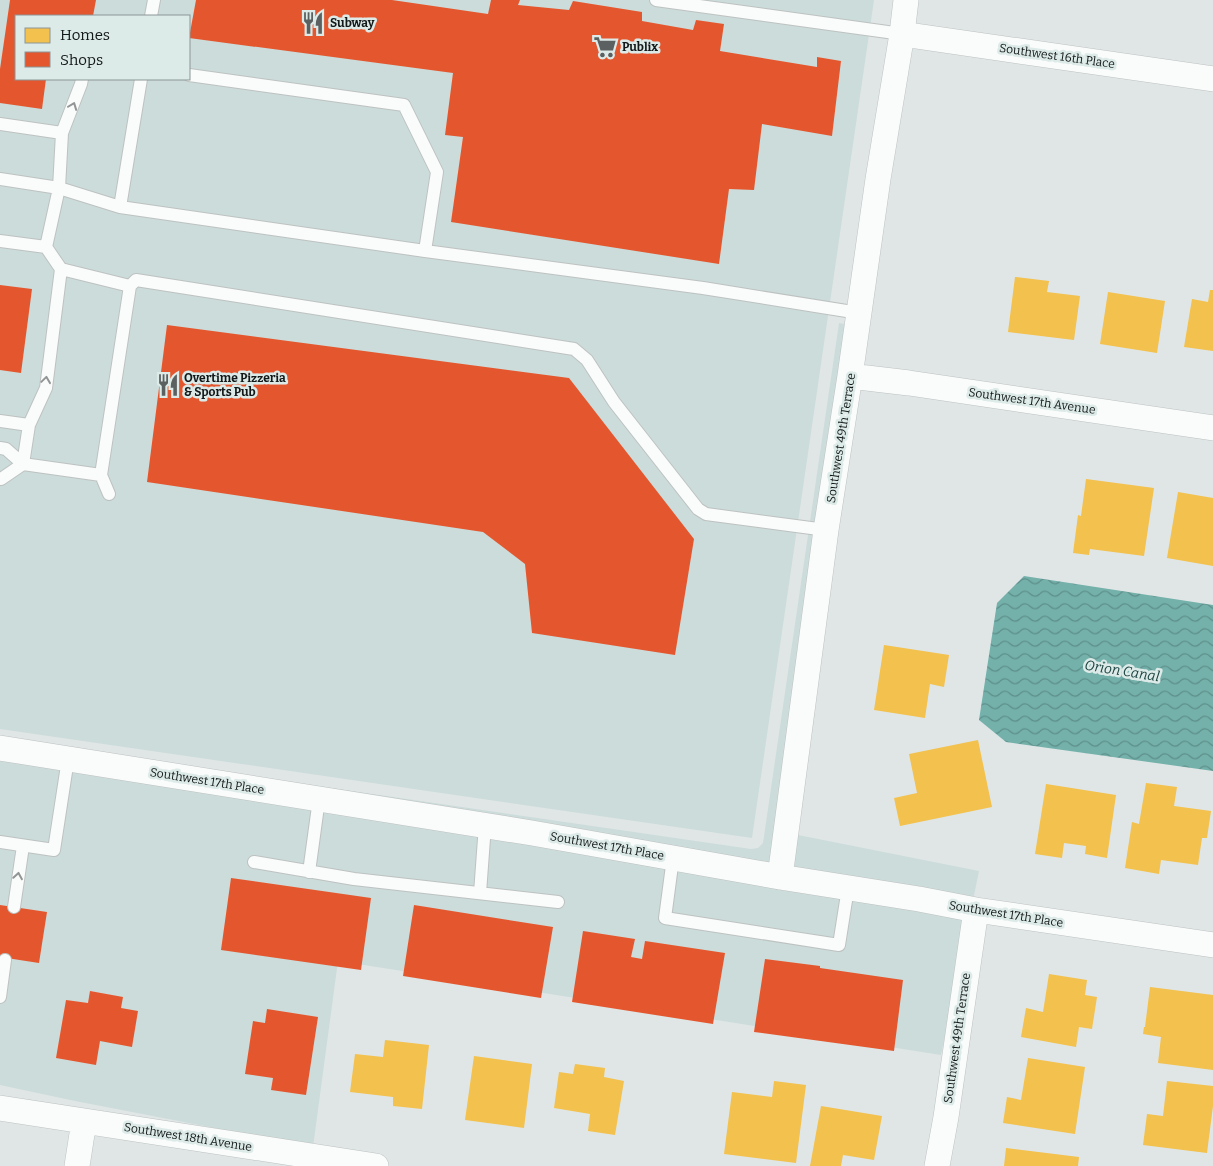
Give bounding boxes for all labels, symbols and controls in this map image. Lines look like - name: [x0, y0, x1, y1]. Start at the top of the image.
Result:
- restaurant icon: Subway: [300, 10, 326, 36]
- legend: [15, 15, 190, 80]
- place label: Subway: [330, 16, 375, 30]
- text: Homes: [60, 26, 110, 44]
- supermarket icon: Publix: [592, 34, 618, 60]
- place label: Publix: [622, 40, 658, 54]
- street label: Southwest 16th Place: [998, 41, 1116, 71]
- text: Shops: [60, 51, 103, 69]
- one-way arrow: [67, 102, 77, 111]
- place label: Overtime Pizzeria & Sports Pub: [184, 371, 286, 399]
- restaurant icon: Overtime Pizzeria & Sports Pub: [155, 372, 181, 398]
- street label: Southwest 49th Terrace: [824, 372, 858, 504]
- one-way arrow: [41, 376, 51, 384]
- street label: Southwest 17th Avenue: [968, 385, 1096, 417]
- water label: Orion Canal: [1083, 657, 1161, 685]
- street label: Southwest 17th Place: [149, 765, 265, 797]
- street label: Southwest 17th Place: [549, 829, 665, 863]
- one-way arrow: [13, 872, 23, 881]
- street label: Southwest 17th Place: [948, 898, 1064, 930]
- street label: Southwest 49th Terrace: [941, 972, 973, 1104]
- street label: Southwest 18th Avenue: [123, 1120, 253, 1154]

